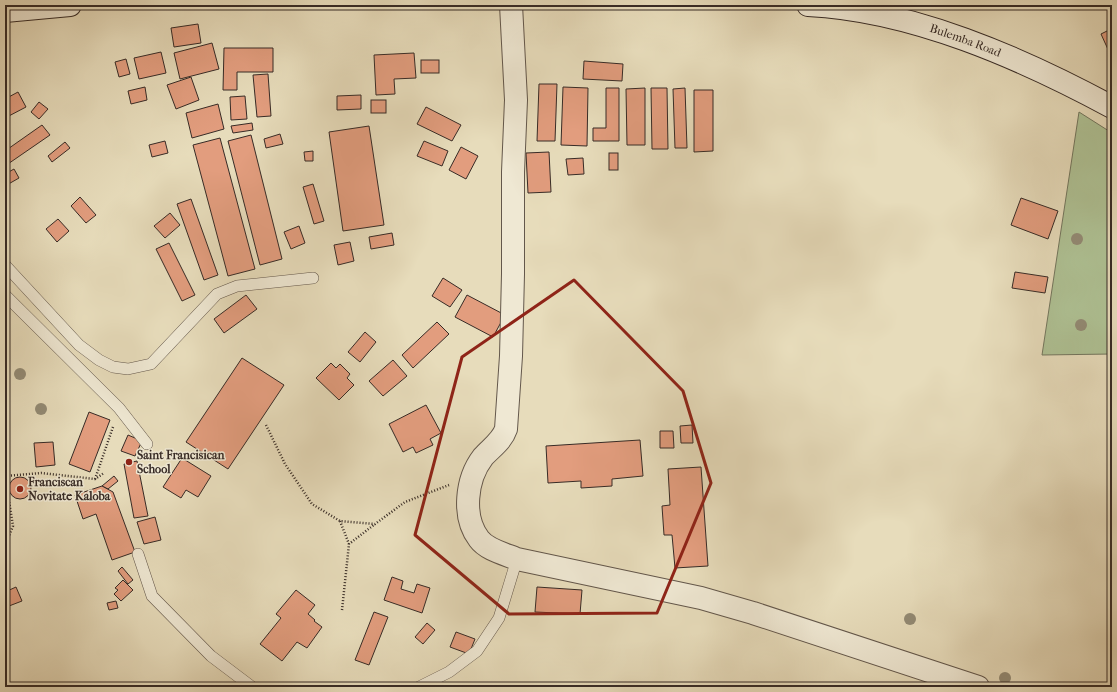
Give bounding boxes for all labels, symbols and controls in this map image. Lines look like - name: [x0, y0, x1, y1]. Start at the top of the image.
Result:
- street label: Bulemba Road: [928, 21, 1004, 60]
- place label: Saint Francisican School: [137, 448, 226, 476]
- marker: Saint Francisican School: [124, 457, 134, 467]
- place label: Franciscan Novitate Kaloba: [27, 475, 111, 503]
- marker: Franciscan Novitate Kaloba: [15, 484, 25, 494]

